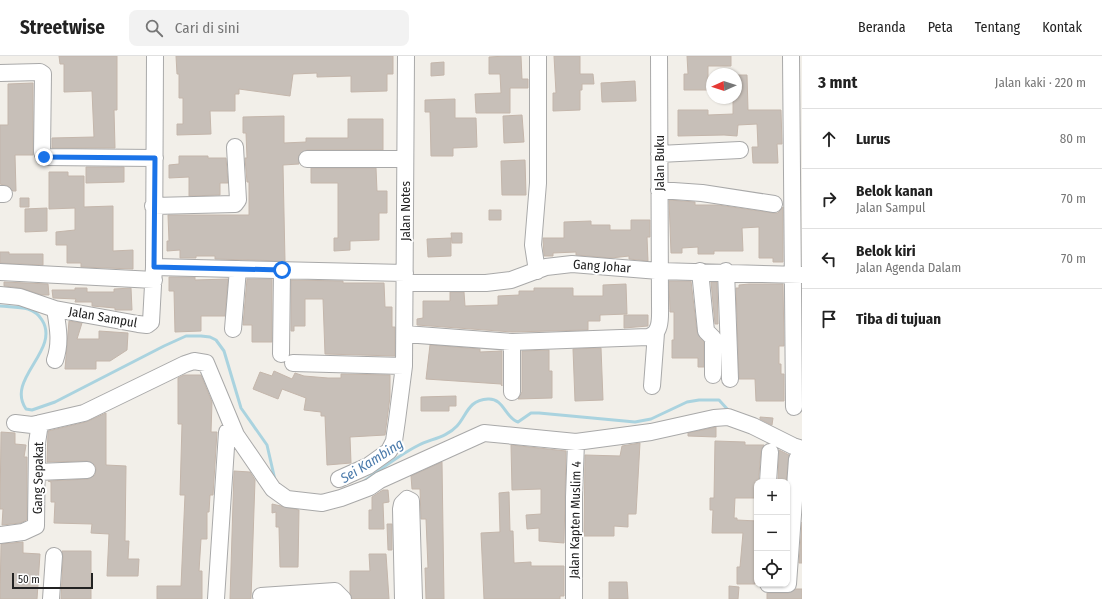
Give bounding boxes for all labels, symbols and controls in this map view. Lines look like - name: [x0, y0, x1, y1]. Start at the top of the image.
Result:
- search box: [129, 10, 409, 46]
- text: Streetwise: [20, 16, 105, 39]
- icon: search: [143, 17, 165, 39]
- text: Cari di sini: [175, 19, 239, 37]
- text: Beranda: [858, 19, 906, 36]
- text: Peta: [928, 19, 953, 36]
- text: Tentang: [975, 19, 1020, 36]
- text: Kontak: [1042, 19, 1082, 36]
- north arrow: [706, 68, 742, 104]
- text: 3 mnt: [818, 72, 857, 93]
- text: Jalan kaki · 220 m: [995, 75, 1086, 90]
- icon: ahead: [818, 128, 840, 150]
- text: Lurus: [856, 130, 890, 148]
- text: 80 m: [1060, 131, 1086, 146]
- street label: Jalan Buku: [652, 135, 667, 191]
- route end: [35, 148, 53, 166]
- street label: Jalan Notes: [398, 180, 413, 241]
- text: Belok kanan: [856, 182, 933, 200]
- icon: right: [818, 188, 840, 210]
- text: 70 m: [1061, 191, 1086, 206]
- text: Jalan Sampul: [856, 200, 925, 215]
- text: Belok kiri: [856, 242, 916, 260]
- icon: left: [818, 248, 840, 270]
- text: 70 m: [1061, 251, 1086, 266]
- street label: Gang Johar: [573, 256, 632, 276]
- text: Jalan Agenda Dalam: [856, 260, 961, 275]
- route start: [273, 261, 291, 279]
- street label: Jalan Sampul: [68, 304, 139, 331]
- icon: arrive: [818, 308, 840, 330]
- text: Tiba di tujuan: [856, 310, 941, 328]
- water label: Sei Kambing: [337, 435, 407, 488]
- street label: Gang Sepakat: [30, 441, 46, 514]
- street label: Jalan Kapten Muslim 4: [566, 461, 584, 579]
- map controls: [754, 479, 790, 587]
- button: +: [754, 479, 790, 515]
- button: −: [754, 515, 790, 551]
- button: locate: [754, 551, 790, 587]
- scale bar: [12, 571, 93, 590]
- text: 50 m: [18, 573, 40, 586]

